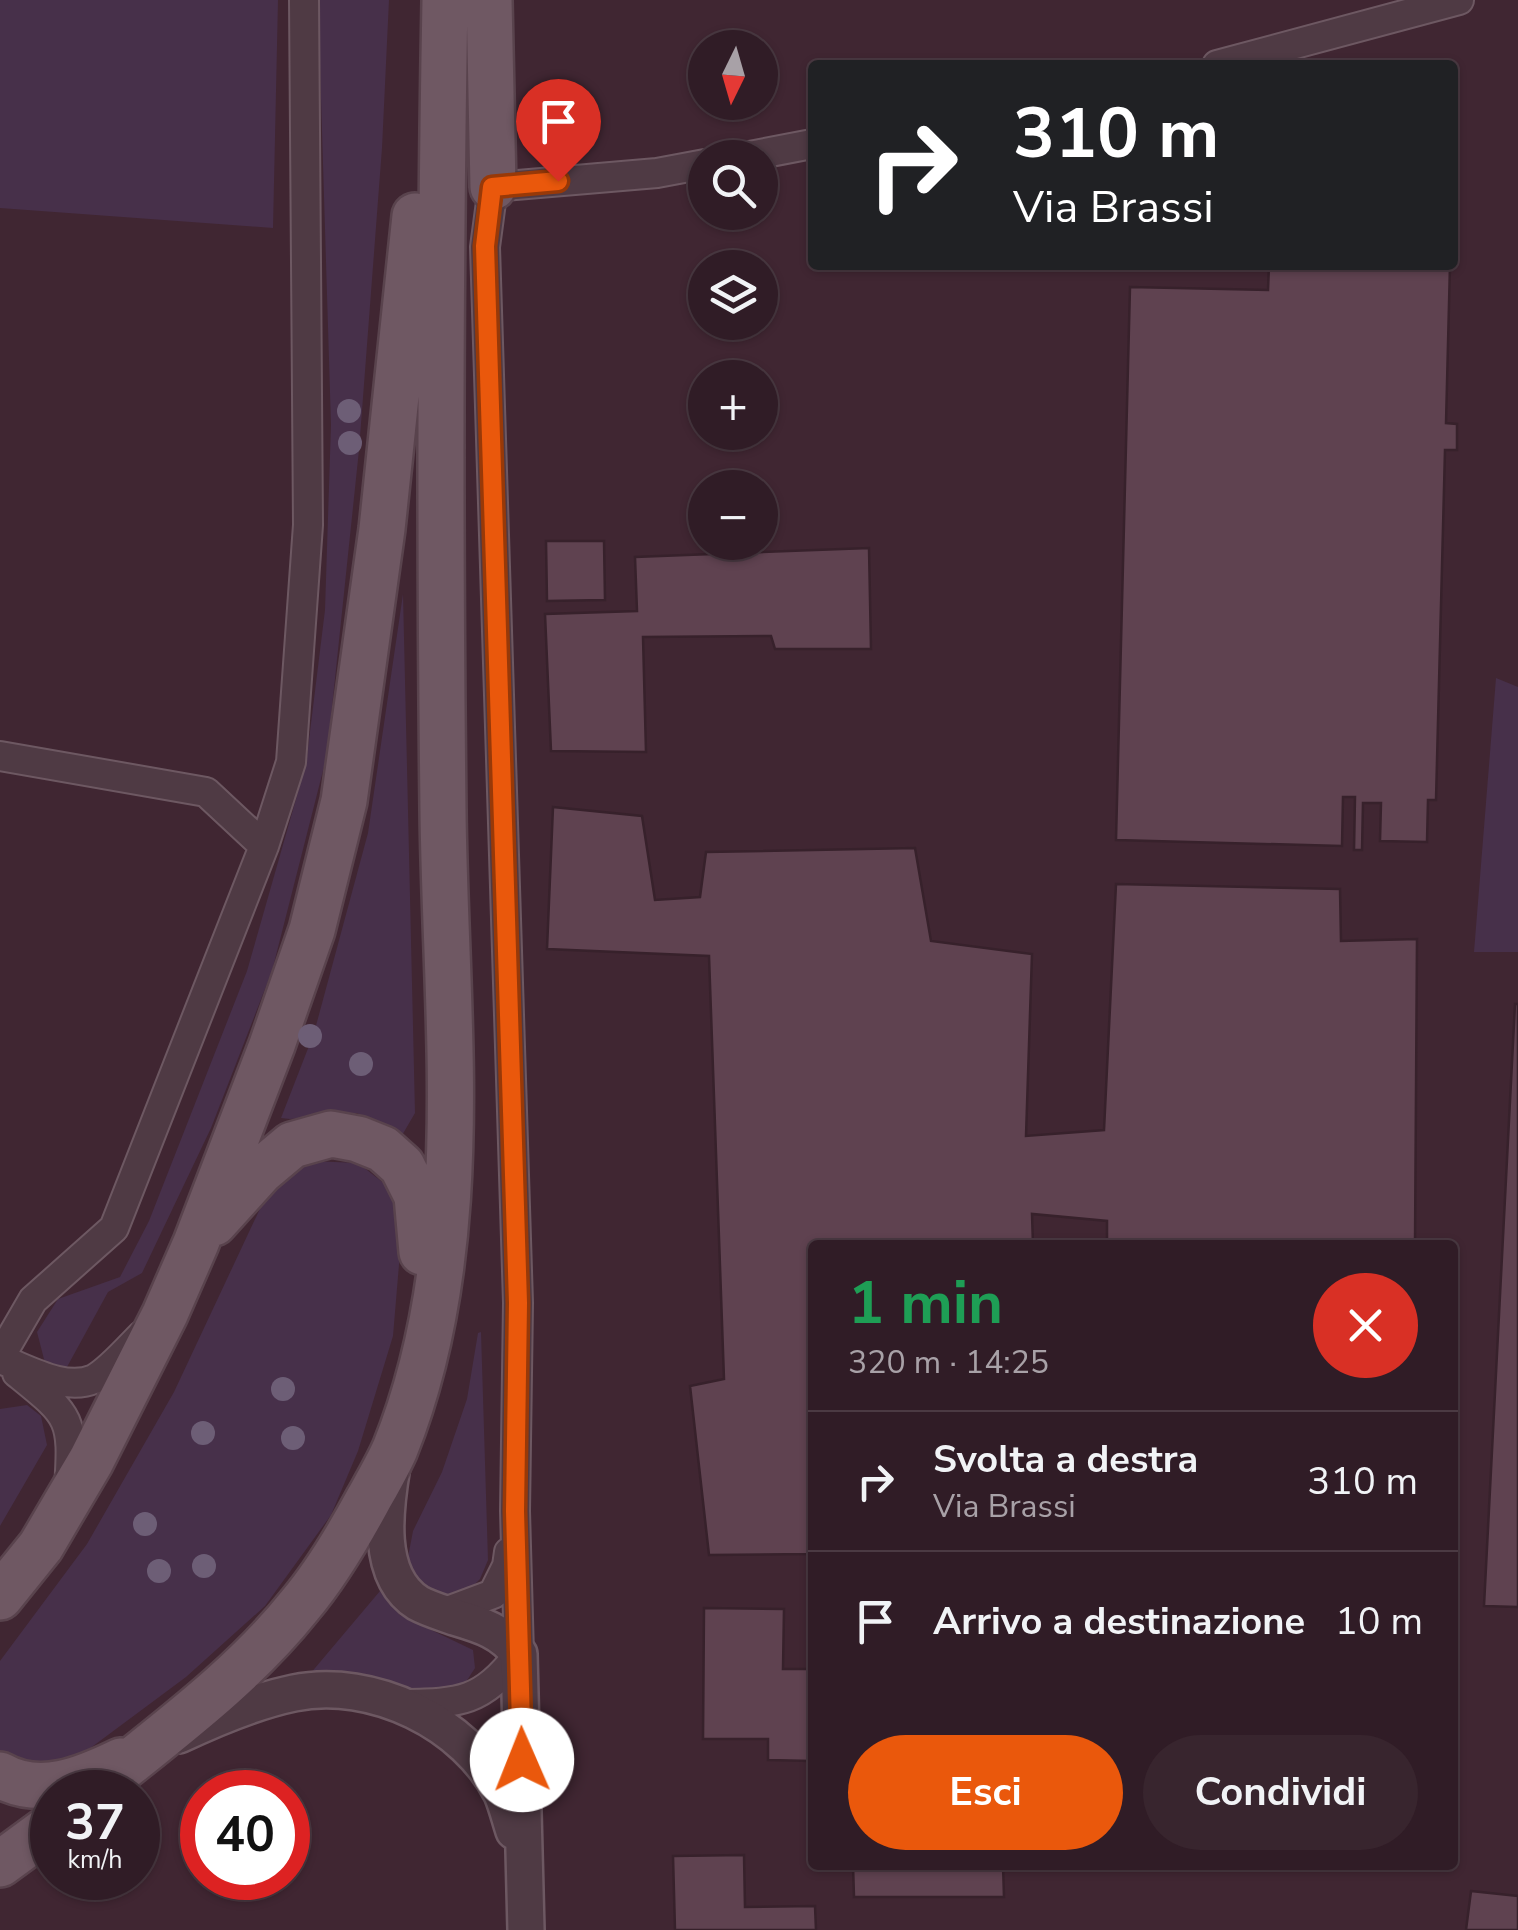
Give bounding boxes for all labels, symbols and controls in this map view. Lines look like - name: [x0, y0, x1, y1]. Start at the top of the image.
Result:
- north arrow: [688, 30, 778, 120]
- map controls: [688, 30, 778, 560]
- pin: [516, 79, 601, 182]
- text: 310 m: [1013, 86, 1219, 182]
- icon: arrive: [531, 94, 586, 149]
- icon: right: [848, 100, 978, 230]
- button: search: [688, 140, 778, 230]
- text: Via Brassi: [1013, 177, 1214, 238]
- button: layers: [688, 250, 778, 340]
- button: +: [688, 360, 778, 450]
- button: −: [688, 470, 778, 560]
- text: 1 min: [848, 1262, 1003, 1344]
- button: close: [1313, 1273, 1418, 1378]
- text: 320 m · 14:25: [848, 1341, 1049, 1384]
- text: Svolta a destra: [933, 1434, 1198, 1485]
- icon: right: [848, 1454, 903, 1509]
- text: 310 m: [1307, 1456, 1418, 1507]
- text: Via Brassi: [933, 1485, 1076, 1528]
- icon: arrive: [848, 1594, 903, 1649]
- text: Arrivo a destinazione: [933, 1596, 1305, 1647]
- text: 10 m: [1335, 1596, 1423, 1647]
- position arrow: [470, 1708, 574, 1812]
- button: Esci: [848, 1735, 1123, 1850]
- button: Condividi: [1143, 1735, 1418, 1850]
- speed limit sign: 40: [180, 1770, 310, 1900]
- text: 37: [65, 1788, 125, 1857]
- text: km/h: [67, 1843, 123, 1877]

